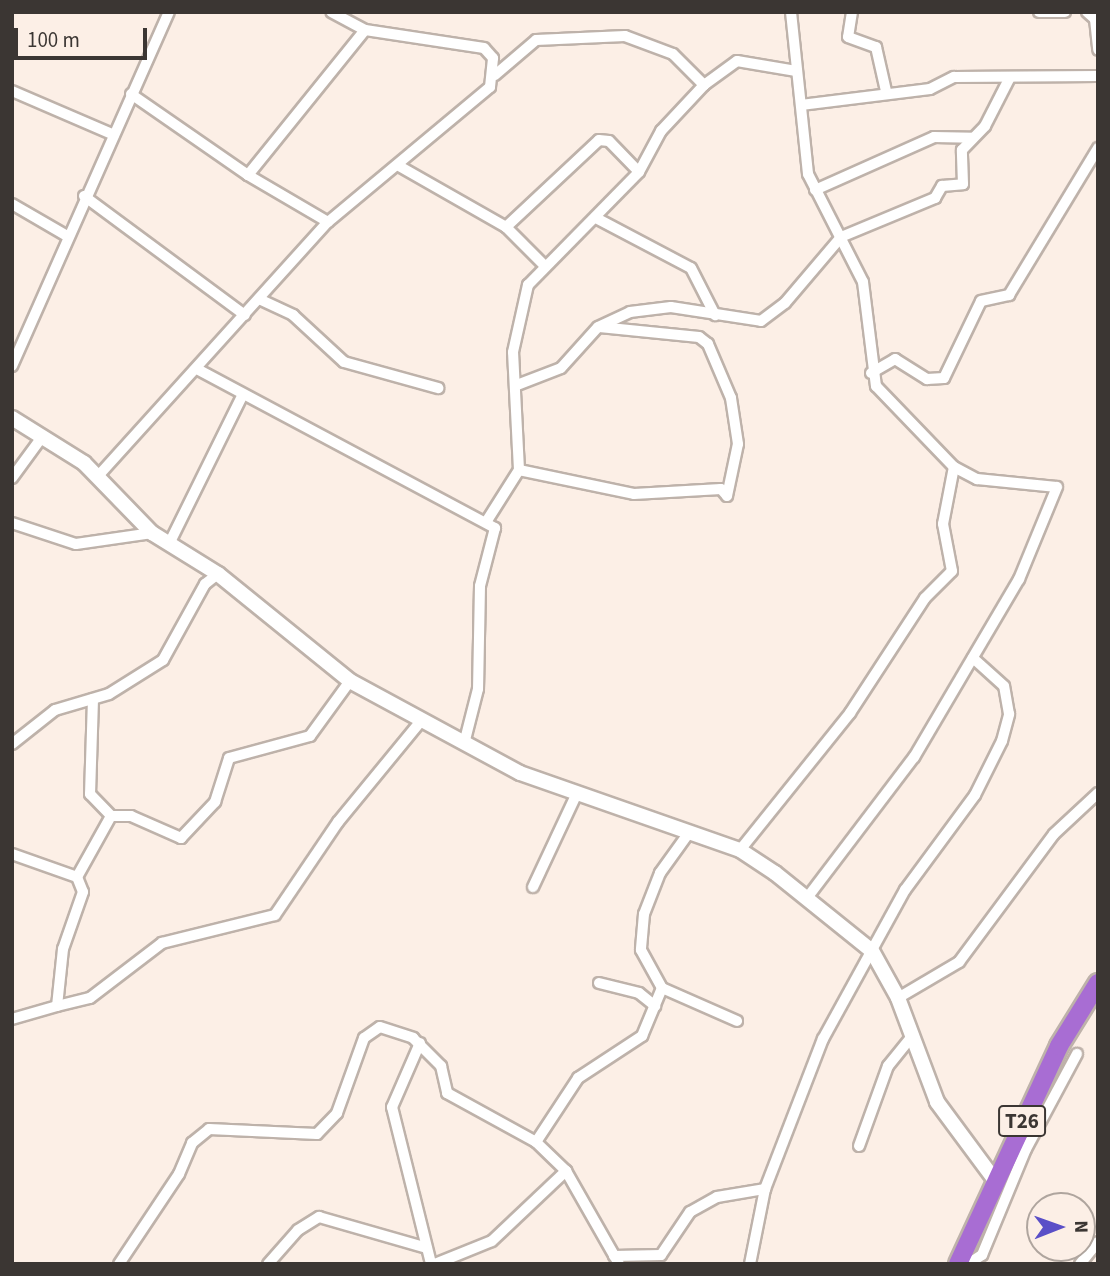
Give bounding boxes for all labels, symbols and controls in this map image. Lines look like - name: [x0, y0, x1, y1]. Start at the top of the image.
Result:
- scale bar: [18, 14, 150, 58]
- text: 100 m: [27, 25, 80, 55]
- road number: T26: [998, 1104, 1046, 1138]
- north arrow: [1026, 1192, 1096, 1262]
- text: N: [1067, 1220, 1094, 1233]

